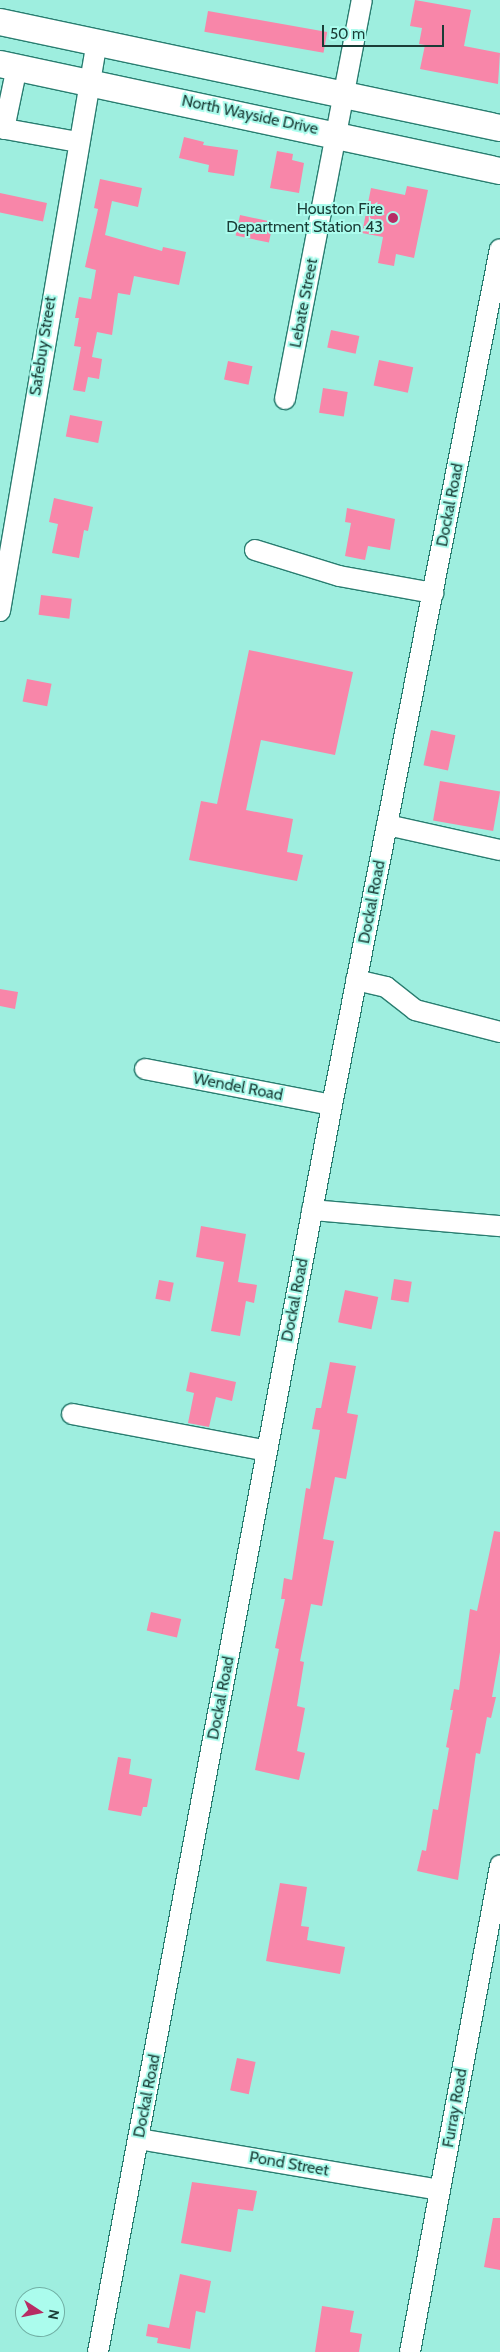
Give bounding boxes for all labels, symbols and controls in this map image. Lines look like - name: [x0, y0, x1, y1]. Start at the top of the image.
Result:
- scale bar: [325, 15, 448, 47]
- text: 50 m: [330, 25, 365, 43]
- street label: North Wayside Drive: [180, 91, 320, 139]
- place label: Houston Fire Department Station 43: [226, 199, 383, 237]
- marker: Houston Fire Department Station 43: [387, 212, 399, 224]
- street label: Lebate Street: [286, 257, 322, 349]
- street label: Safebuy Street: [26, 295, 60, 397]
- street label: Dockal Road: [433, 462, 467, 548]
- street label: Dockal Road: [355, 859, 389, 945]
- street label: Wendel Road: [192, 1069, 284, 1105]
- street label: Dockal Road: [278, 1257, 312, 1343]
- street label: Dockal Road: [204, 1655, 238, 1741]
- street label: Dockal Road: [130, 2053, 164, 2139]
- street label: Furray Road: [439, 2067, 471, 2149]
- street label: Pond Street: [248, 2148, 330, 2180]
- north arrow: [15, 2287, 65, 2337]
- text: N: [44, 2308, 64, 2321]

